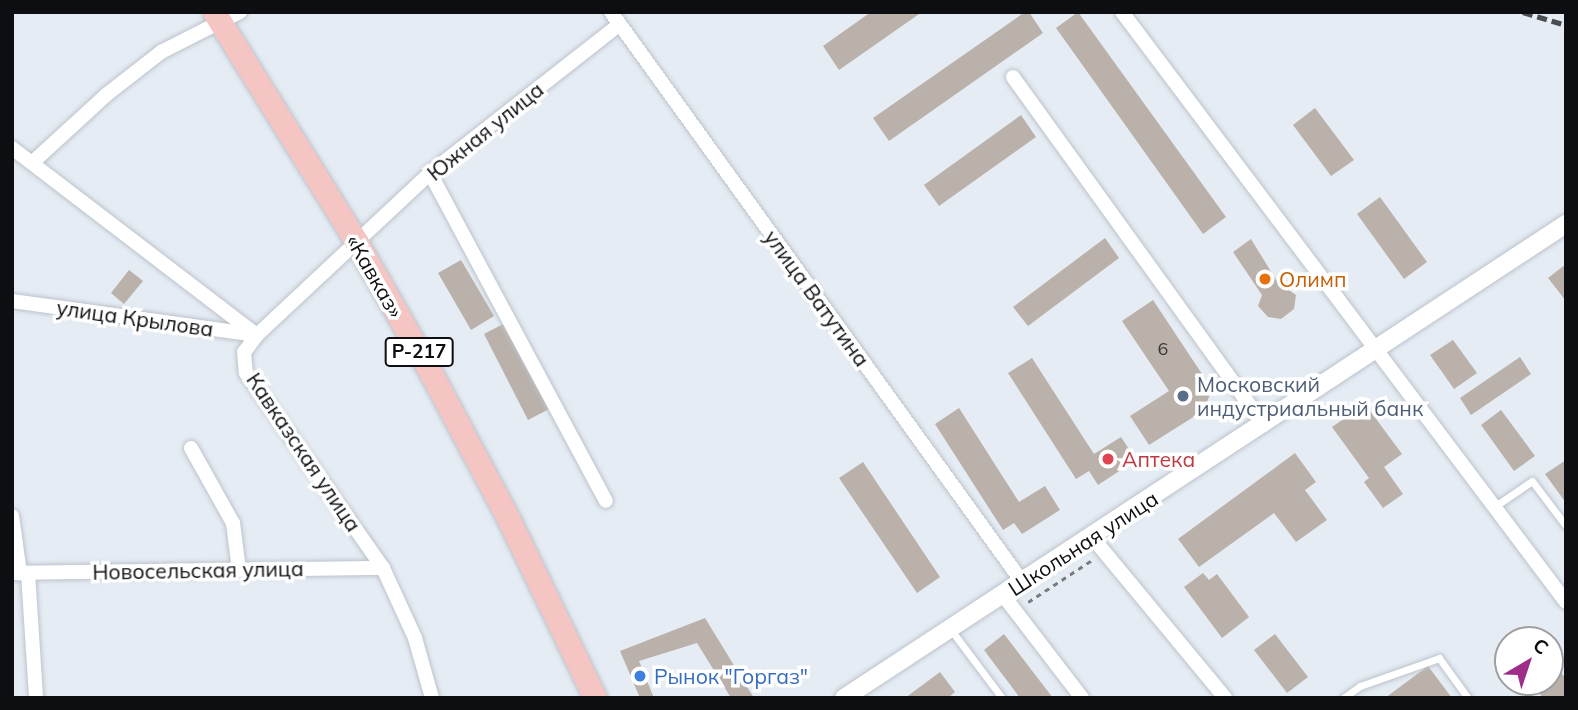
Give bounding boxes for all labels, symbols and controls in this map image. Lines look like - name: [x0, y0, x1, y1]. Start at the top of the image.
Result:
- street label: Южная улица: [422, 76, 548, 186]
- street label: улица Ватутина: [759, 225, 875, 371]
- street label: «Кавказ»: [341, 230, 409, 322]
- place label: Олимп: [1279, 266, 1346, 292]
- marker: Олимп: [1257, 271, 1273, 287]
- street label: улица Крылова: [55, 295, 215, 341]
- road number: Р-217: [384, 336, 454, 368]
- house number: 6: [1158, 338, 1168, 360]
- street label: Кавказская улица: [242, 368, 366, 536]
- place label: Московский индустриальный банк: [1197, 371, 1423, 421]
- marker: Московский индустриальный банк: [1175, 388, 1191, 404]
- place label: Аптека: [1122, 446, 1195, 472]
- marker: Аптека: [1100, 451, 1116, 467]
- street label: Школьная улица: [1003, 485, 1163, 601]
- street label: Новосельская улица: [92, 556, 304, 584]
- north arrow: [1494, 626, 1564, 696]
- text: С: [1528, 633, 1554, 660]
- place label: Рынок "Горгаз": [654, 663, 808, 689]
- marker: Рынок "Горгаз": [632, 668, 648, 684]

